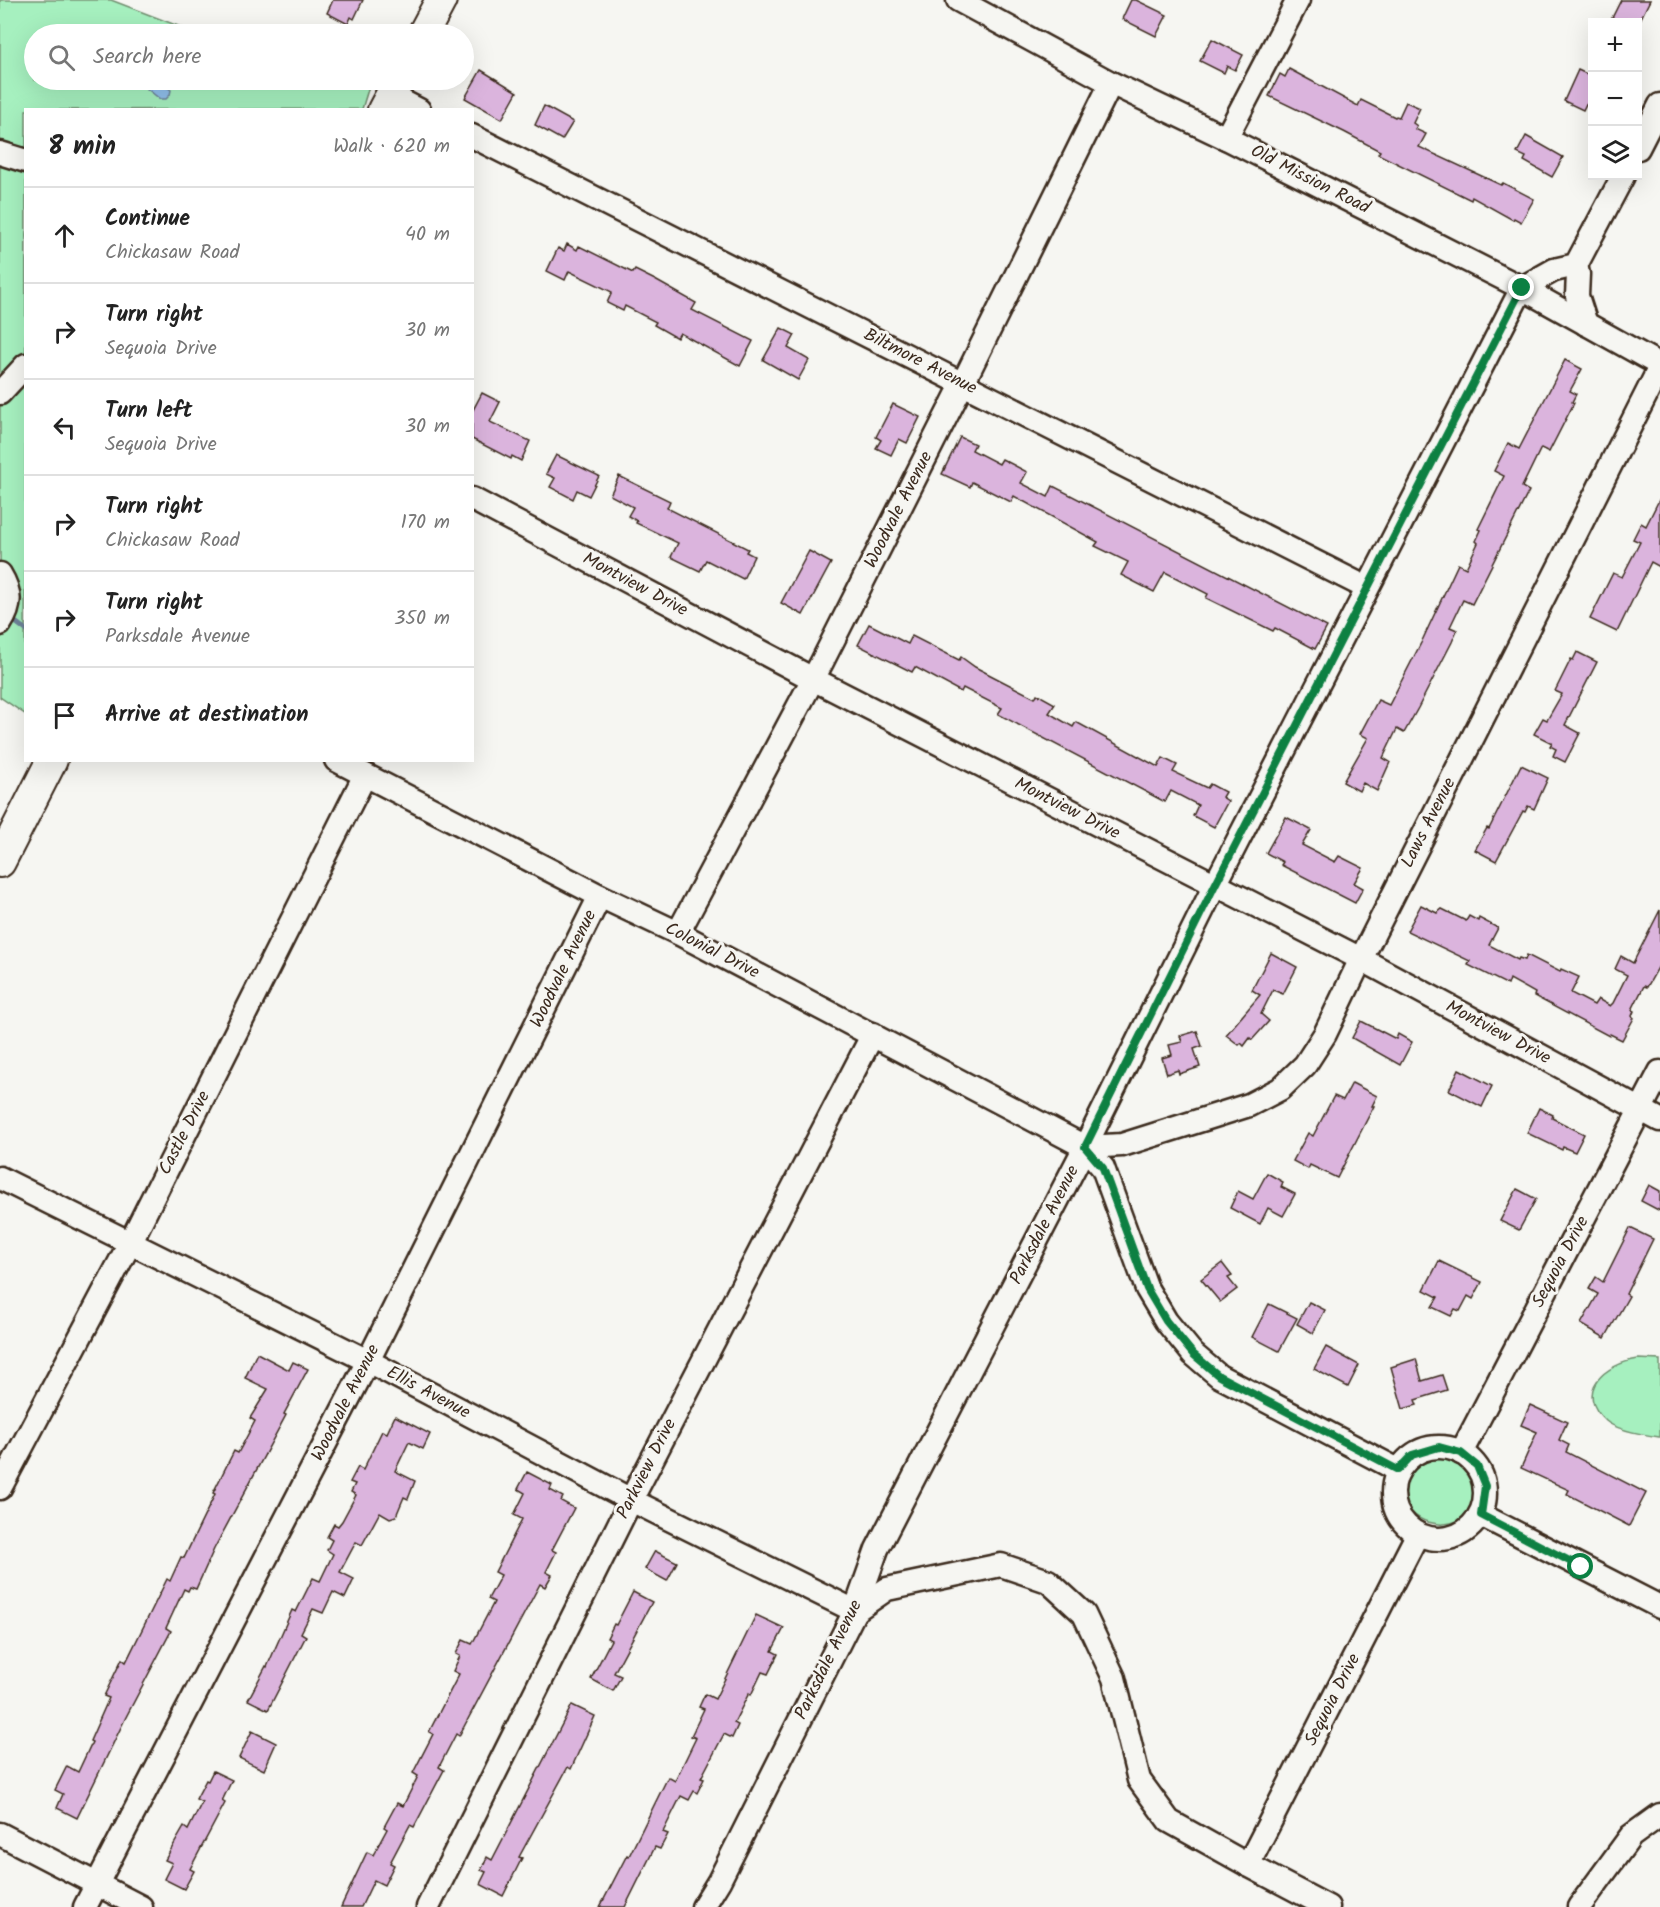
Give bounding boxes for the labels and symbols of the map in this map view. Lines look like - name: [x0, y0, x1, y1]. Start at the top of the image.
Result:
- street label: Old Mission Road: [1245, 137, 1376, 223]
- route end: [1508, 274, 1534, 300]
- street label: Biltmore Avenue: [858, 321, 982, 403]
- street label: Woodvale Avenue: [857, 446, 941, 574]
- street label: Montview Drive: [577, 545, 693, 625]
- street label: Montview Drive: [1009, 770, 1125, 848]
- street label: Laws Avenue: [1394, 773, 1464, 873]
- street label: Woodvale Avenue: [523, 905, 605, 1033]
- street label: Colonial Drive: [660, 915, 764, 987]
- street label: Montview Drive: [1440, 993, 1556, 1073]
- street label: Castle Drive: [151, 1086, 219, 1180]
- street label: Parksdale Avenue: [1002, 1160, 1088, 1290]
- street label: Sequoia Drive: [1525, 1211, 1597, 1313]
- street label: Woodvale Avenue: [304, 1339, 388, 1467]
- street label: Ellis Avenue: [381, 1359, 475, 1427]
- street label: Parkview Drive: [609, 1414, 685, 1524]
- route start: [1567, 1553, 1593, 1579]
- street label: Parksdale Avenue: [787, 1595, 871, 1725]
- street label: Sequoia Drive: [1297, 1649, 1369, 1751]

